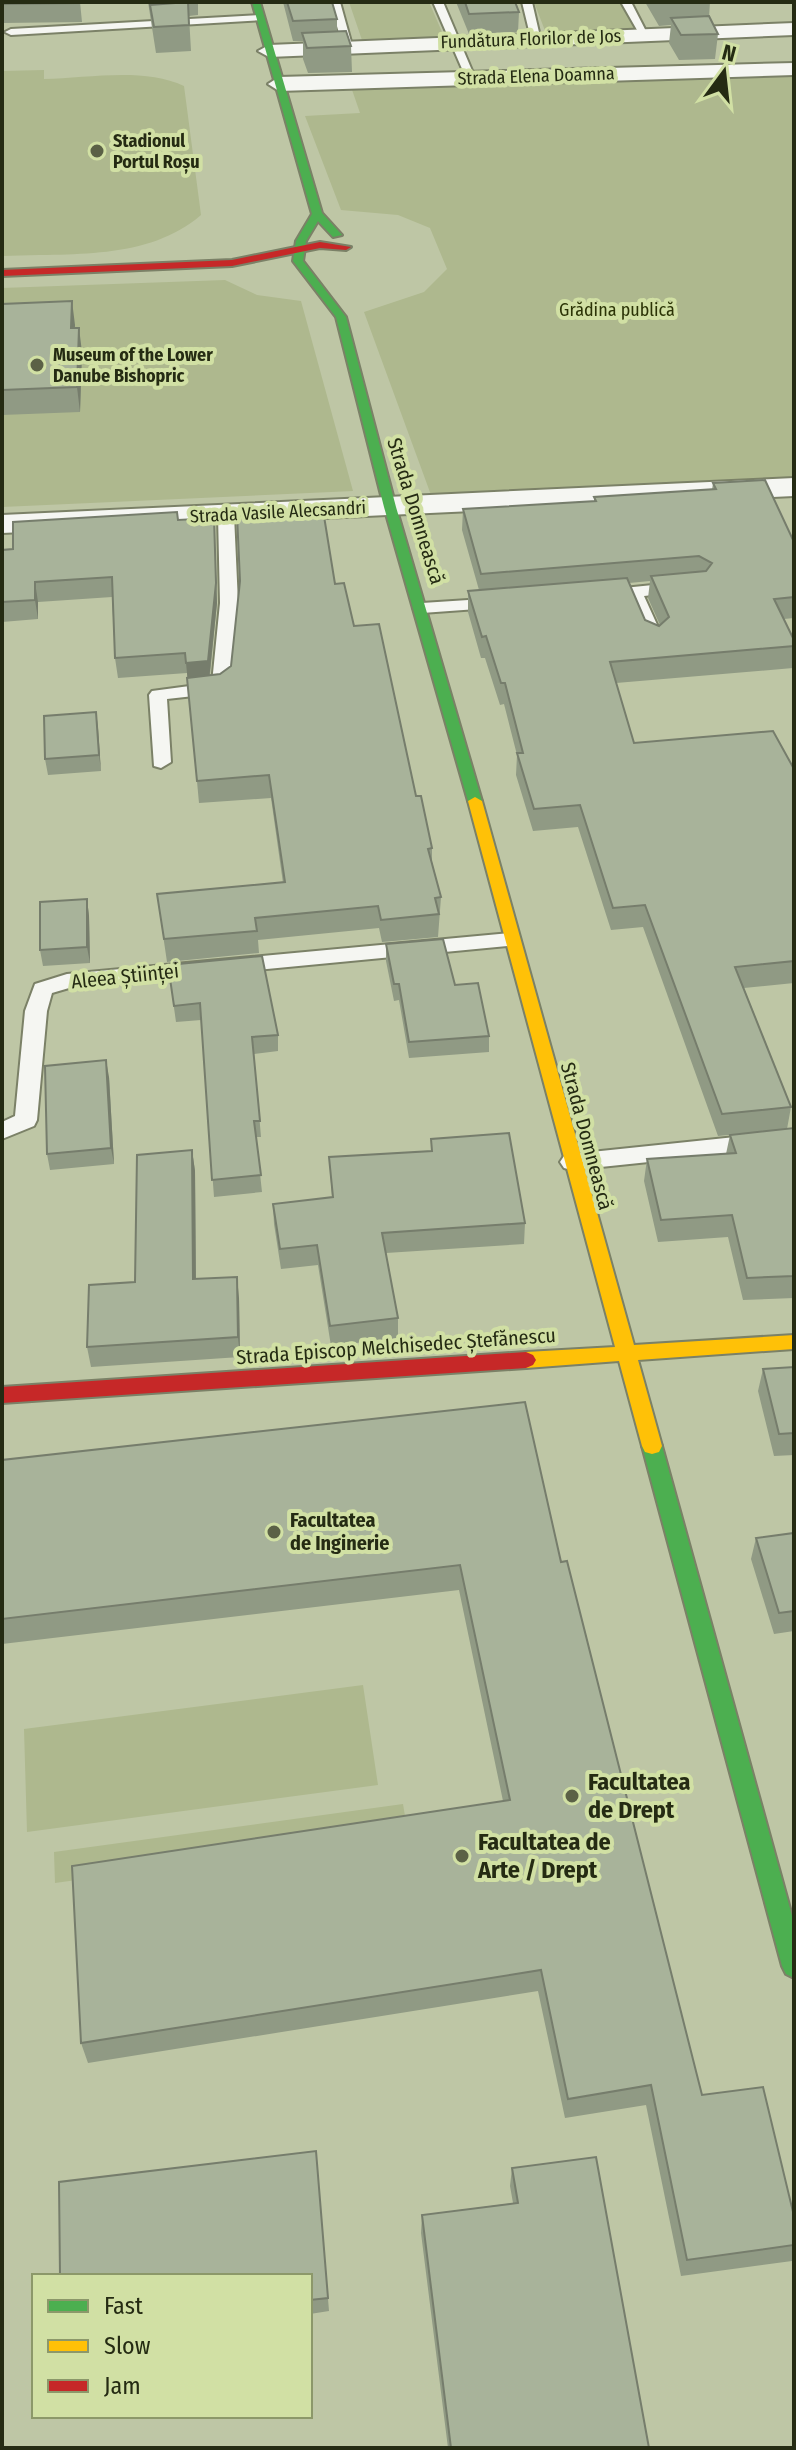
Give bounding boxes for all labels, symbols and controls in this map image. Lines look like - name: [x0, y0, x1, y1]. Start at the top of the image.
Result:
- street label: Fundătura Florilor de Jos: [440, 25, 622, 53]
- north arrow: [684, 32, 764, 112]
- text: N: [719, 38, 739, 68]
- street label: Strada Elena Doamna: [457, 62, 615, 90]
- place label: Stadionul Portul Roșu: [113, 130, 199, 174]
- marker: Stadionul Portul Roșu: [88, 142, 106, 160]
- park label: Grădina publică: [559, 299, 675, 321]
- place label: Museum of the Lower Danube Bishopric: [53, 344, 213, 387]
- marker: Museum of the Lower Danube Bishopric: [28, 356, 46, 374]
- street label: Strada Domnească: [382, 435, 450, 587]
- street label: Strada Vasile Alecsandri: [189, 496, 367, 528]
- street label: Aleea Științei: [70, 958, 180, 995]
- street label: Strada Domnească: [556, 1059, 618, 1213]
- street label: Strada Episcop Melchisedec Ștefănescu: [235, 1323, 557, 1370]
- place label: Facultatea de Inginerie: [290, 1508, 389, 1555]
- marker: Facultatea de Inginerie: [265, 1523, 283, 1541]
- place label: Facultatea de Drept: [588, 1768, 690, 1824]
- marker: Facultatea de Drept: [563, 1787, 581, 1805]
- place label: Facultatea de Arte / Drept: [477, 1828, 611, 1884]
- marker: Facultatea de Arte / Drept: [453, 1847, 471, 1865]
- legend: [32, 2274, 312, 2418]
- text: Fast: [104, 2292, 143, 2320]
- text: Slow: [104, 2332, 151, 2360]
- text: Jam: [104, 2372, 141, 2400]

